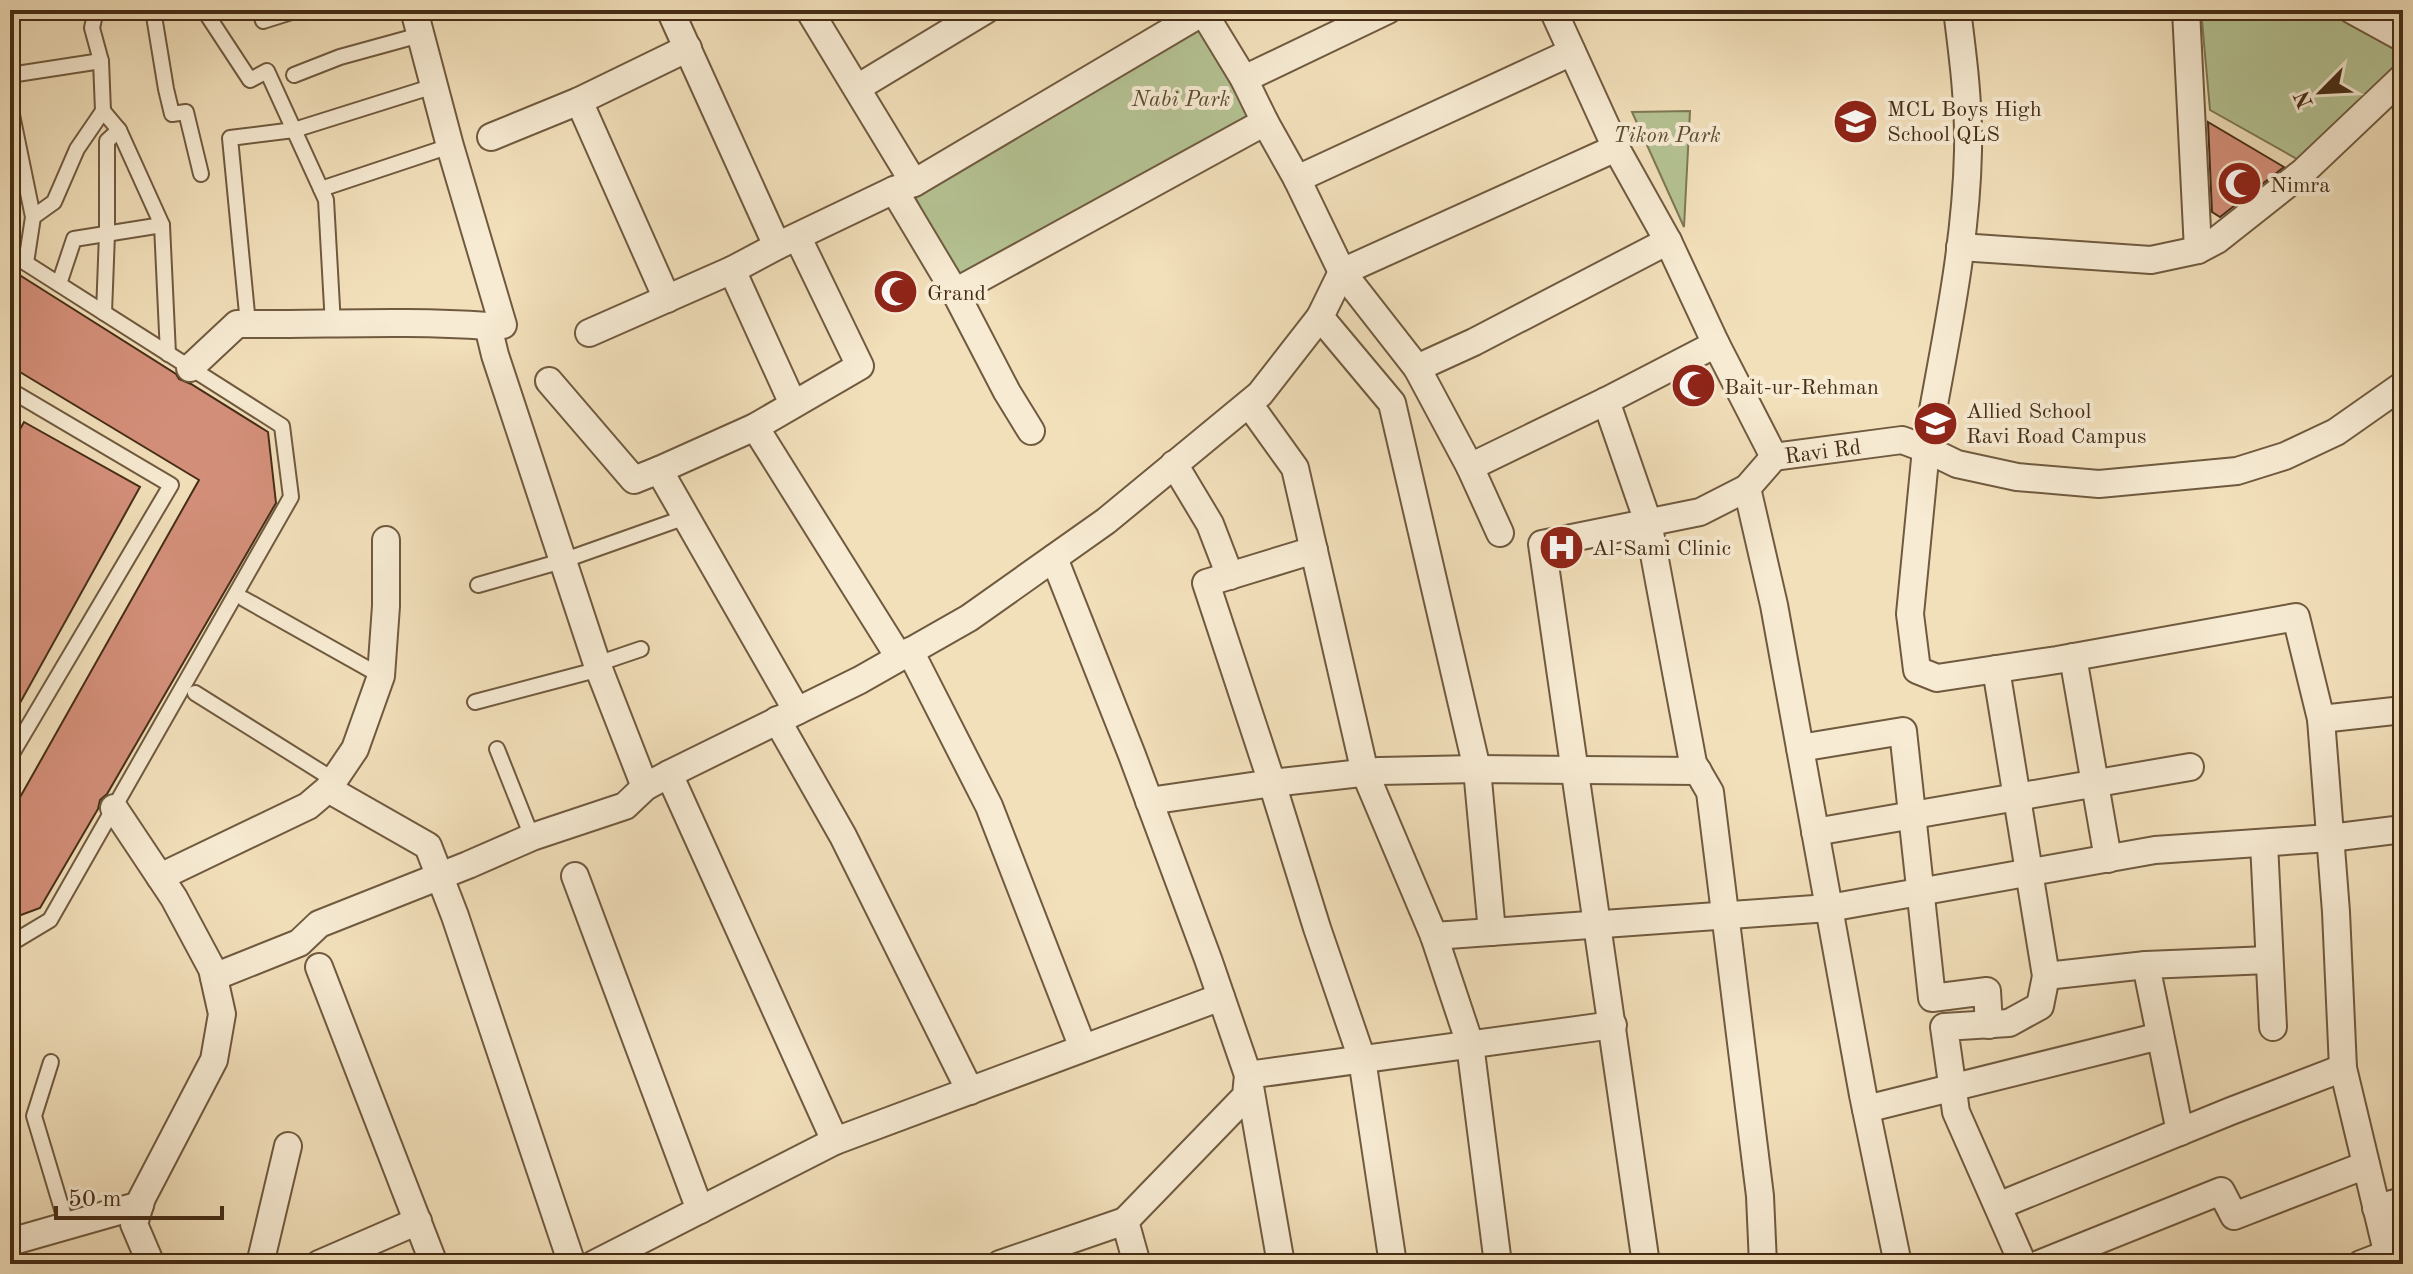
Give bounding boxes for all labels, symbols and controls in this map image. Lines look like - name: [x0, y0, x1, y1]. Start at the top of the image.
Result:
- north arrow: [2281, 52, 2361, 132]
- text: N: [2291, 87, 2318, 111]
- park label: Nabi Park: [1131, 89, 1231, 111]
- school or university icon: MCL Boys High School QLS: [1832, 97, 1880, 145]
- place label: MCL Boys High School QLS: [1887, 99, 2042, 146]
- park label: Tikon Park: [1613, 125, 1721, 147]
- mosque icon: Nimra: [2215, 160, 2263, 208]
- place label: Nimra: [2270, 175, 2330, 197]
- mosque icon: Grand: [872, 268, 920, 316]
- place label: Grand: [927, 283, 986, 305]
- mosque icon: Bait-ur-Rehman: [1669, 362, 1717, 410]
- place label: Bait-ur-Rehman: [1724, 377, 1879, 399]
- school or university icon: Allied School Ravi Road Campus: [1911, 399, 1959, 447]
- place label: Allied School Ravi Road Campus: [1966, 401, 2147, 448]
- street label: Ravi Rd: [1783, 437, 1863, 468]
- hospital icon: Al-Sami Clinic: [1537, 523, 1585, 571]
- place label: Al-Sami Clinic: [1592, 538, 1731, 560]
- scale bar: [56, 1170, 222, 1220]
- text: 50 m: [68, 1188, 122, 1212]

